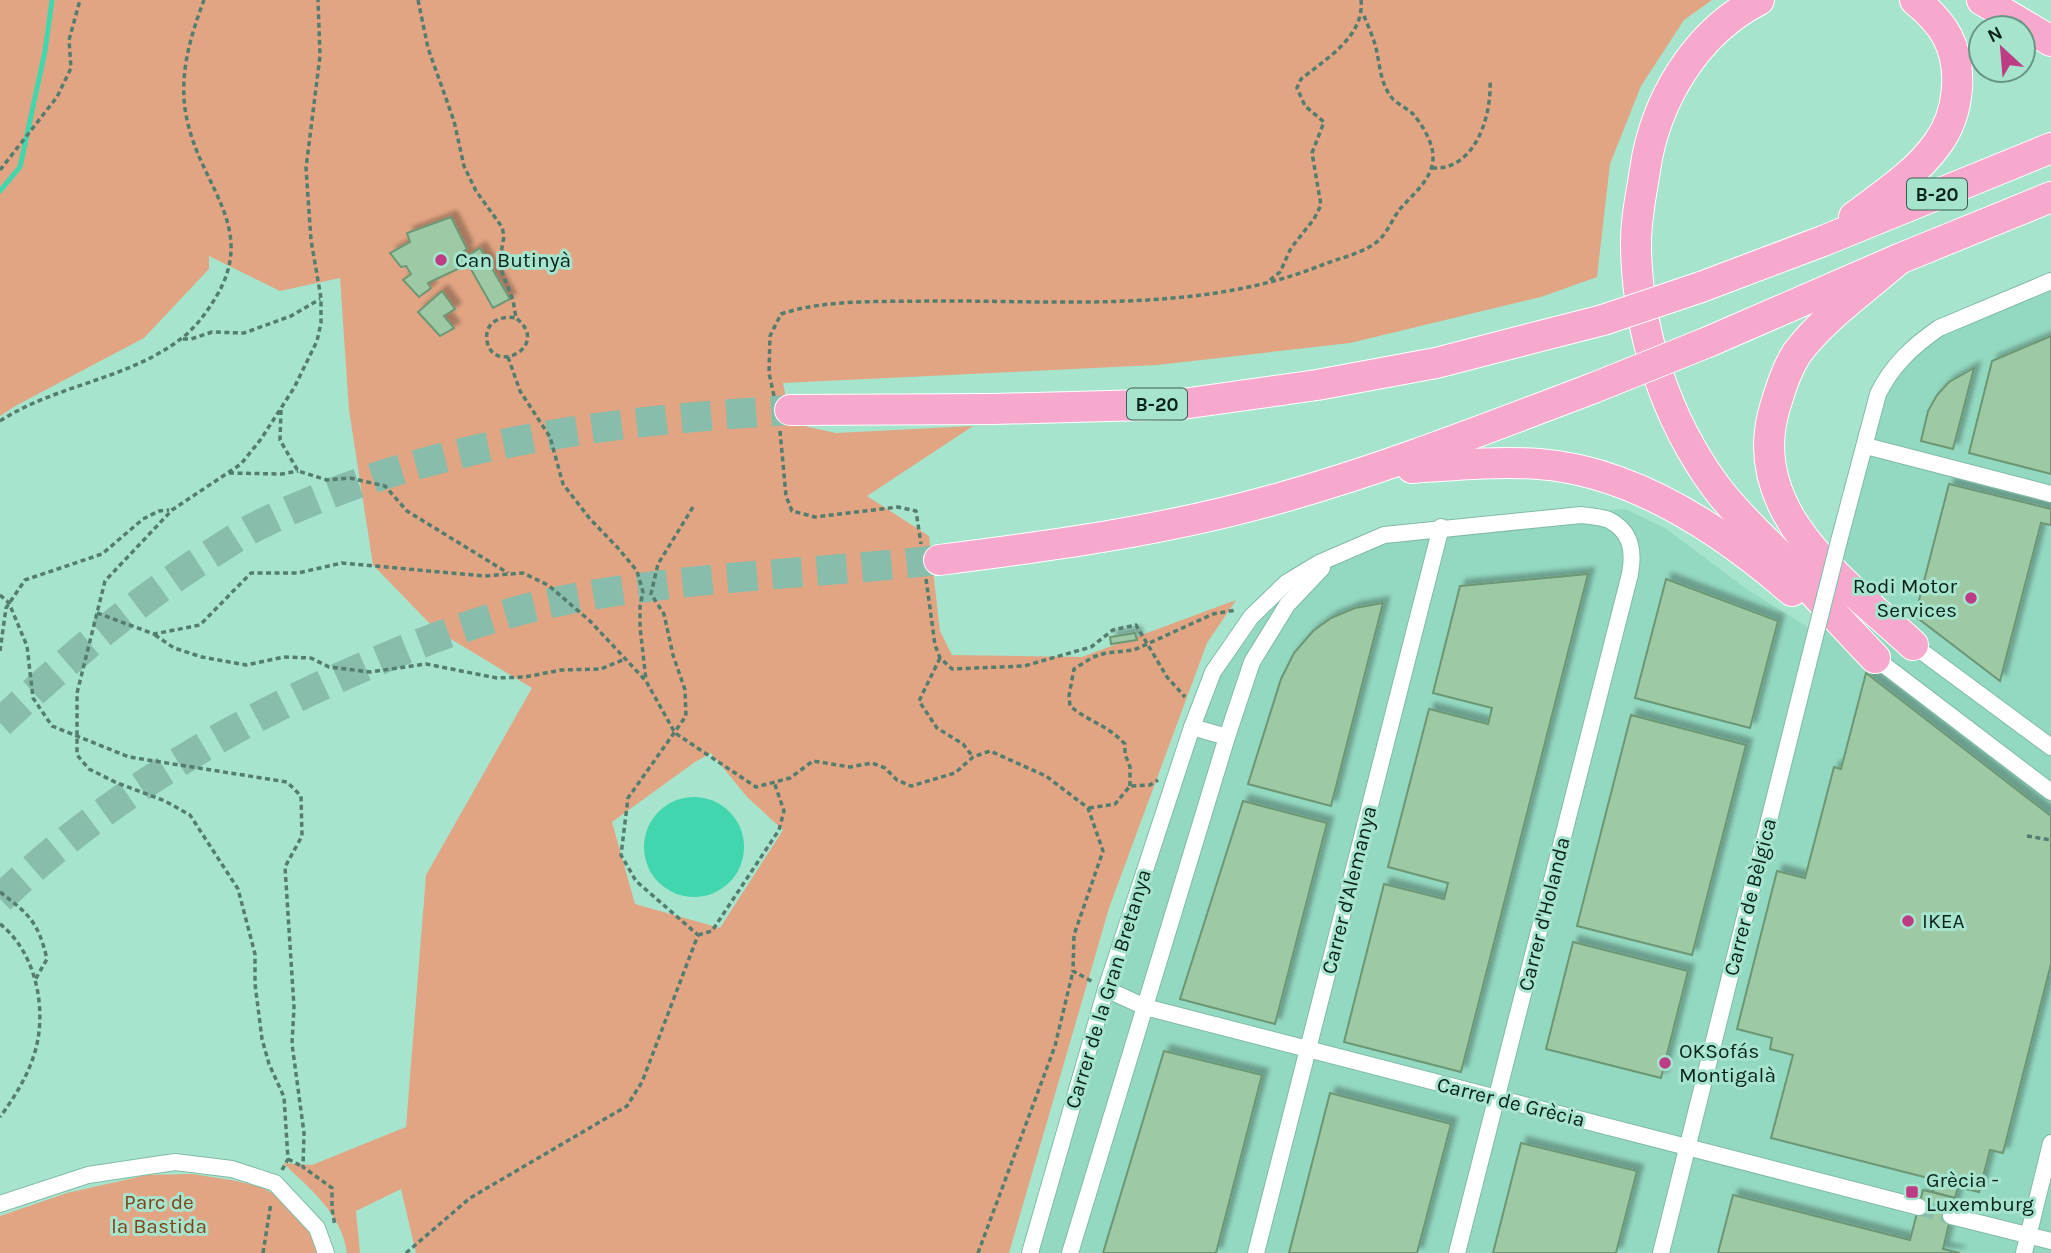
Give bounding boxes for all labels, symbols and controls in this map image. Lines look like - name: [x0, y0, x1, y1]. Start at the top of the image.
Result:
- north arrow: [1967, 14, 2037, 84]
- text: N: [1984, 22, 2006, 47]
- road number: B-20: [1907, 178, 1967, 210]
- place label: Can Butinyà: [455, 248, 571, 272]
- marker: Can Butinyà: [433, 252, 449, 268]
- road number: B-20: [1127, 388, 1187, 420]
- place label: Rodi Motor Services: [1853, 574, 1957, 622]
- marker: Rodi Motor Services: [1963, 590, 1979, 606]
- street label: Carrer d'Alemanya: [1317, 804, 1381, 976]
- street label: Carrer de Bèlgica: [1719, 816, 1781, 978]
- street label: Carrer d'Holanda: [1513, 834, 1575, 994]
- street label: Carrer de la Gran Bretanya: [1060, 866, 1156, 1112]
- place label: IKEA: [1922, 909, 1965, 933]
- marker: IKEA: [1900, 913, 1916, 929]
- place label: OKSofás Montigalà: [1679, 1039, 1776, 1087]
- marker: OKSofás Montigalà: [1657, 1055, 1673, 1071]
- street label: Carrer de Grècia: [1434, 1072, 1588, 1132]
- place label: Grècia - Luxemburg: [1926, 1168, 2034, 1216]
- marker: Grècia - Luxemburg: [1904, 1184, 1920, 1200]
- park label: Parc de la Bastida: [111, 1190, 207, 1238]

